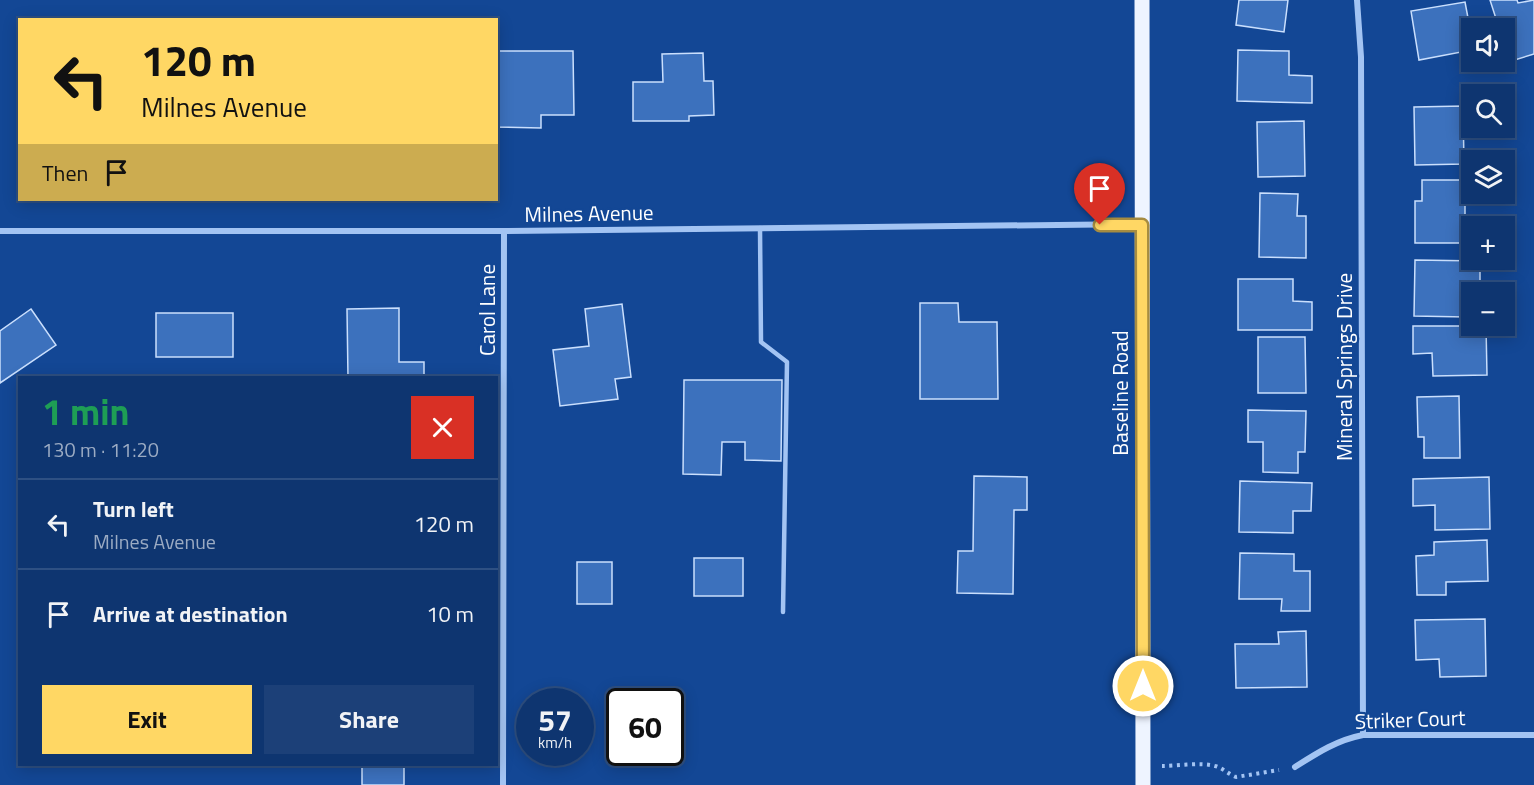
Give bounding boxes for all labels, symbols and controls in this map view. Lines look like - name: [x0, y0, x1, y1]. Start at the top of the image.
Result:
- map controls: [1461, 18, 1515, 336]
- button: sound: [1461, 18, 1515, 72]
- text: 120 m: [141, 28, 256, 92]
- icon: left: [42, 42, 120, 120]
- button: search: [1461, 84, 1515, 138]
- text: Milnes Avenue: [141, 86, 307, 127]
- button: layers: [1461, 150, 1515, 204]
- text: Then: [42, 156, 88, 190]
- icon: arrive: [100, 156, 133, 189]
- pin: [1074, 163, 1125, 225]
- icon: arrive: [1083, 172, 1116, 205]
- street label: Milnes Avenue: [524, 196, 654, 230]
- button: +: [1461, 216, 1515, 270]
- street label: Carol Lane: [471, 264, 503, 356]
- street label: Mineral Springs Drive: [1328, 273, 1360, 461]
- button: −: [1461, 282, 1515, 336]
- street label: Baseline Road: [1104, 330, 1136, 456]
- text: 1 min: [42, 384, 129, 439]
- button: close: [411, 396, 474, 459]
- text: 130 m · 11:20: [42, 434, 159, 465]
- text: Turn left: [93, 492, 174, 526]
- text: 120 m: [414, 507, 474, 541]
- icon: left: [42, 508, 75, 541]
- text: Milnes Avenue: [93, 526, 216, 557]
- text: Arrive at destination: [93, 597, 288, 631]
- text: 10 m: [426, 597, 474, 631]
- icon: arrive: [42, 598, 75, 631]
- position arrow: [1111, 654, 1175, 718]
- button: Exit: [42, 685, 252, 754]
- button: Share: [264, 685, 474, 754]
- speed limit sign: 60: [606, 688, 684, 766]
- text: 57: [538, 697, 572, 743]
- street label: Striker Court: [1354, 701, 1467, 737]
- text: km/h: [538, 731, 572, 754]

